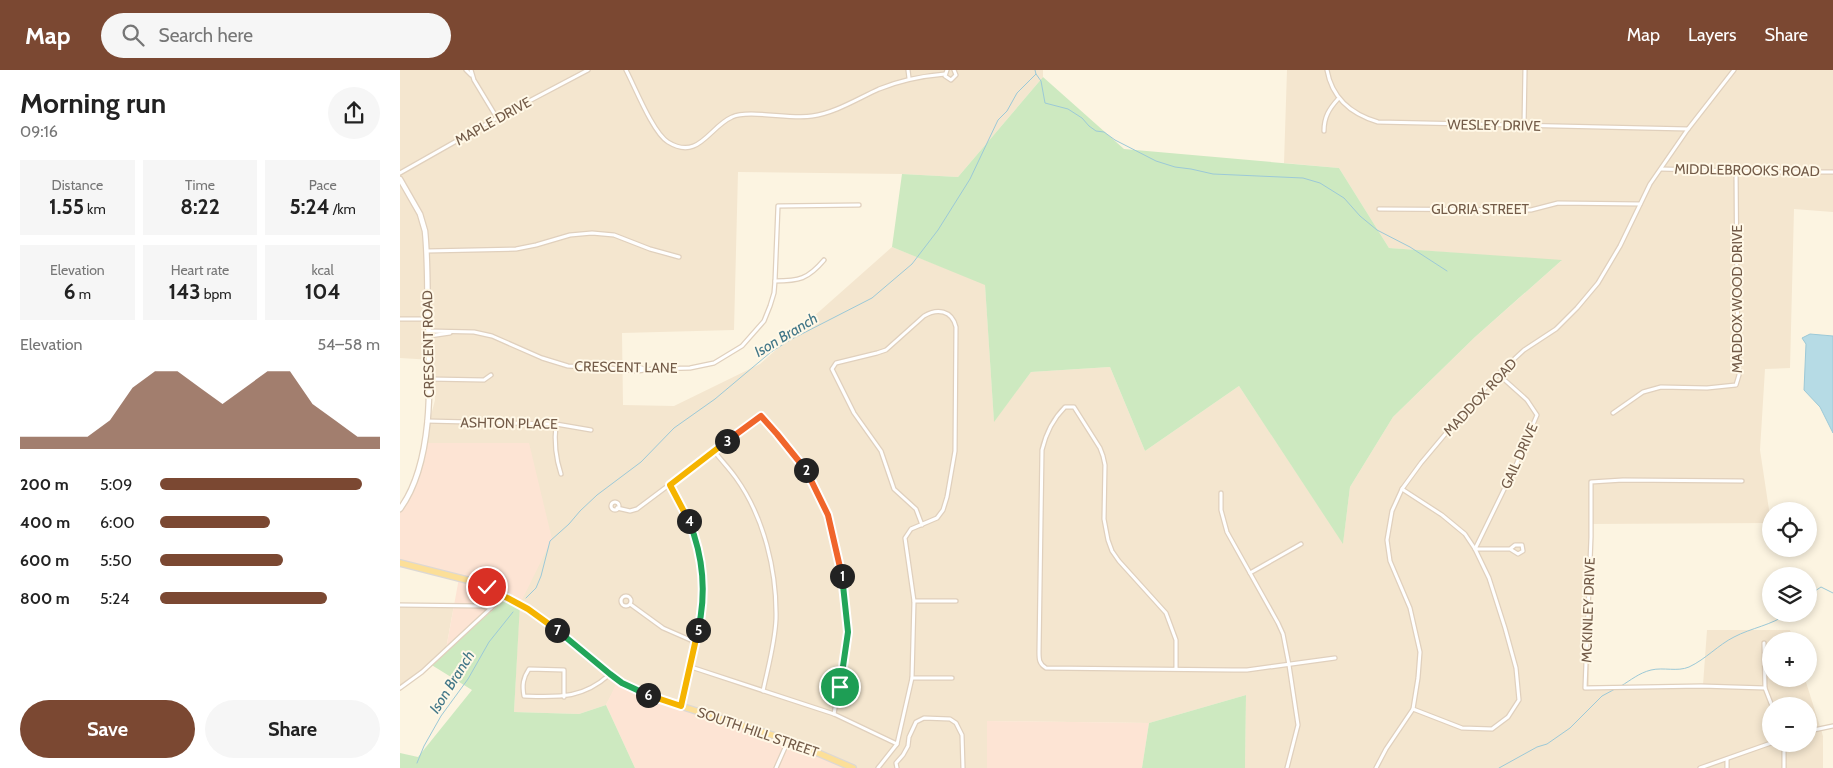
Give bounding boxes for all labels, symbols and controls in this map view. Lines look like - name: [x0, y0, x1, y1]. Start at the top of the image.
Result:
- search box: [101, 13, 451, 58]
- text: Map: [25, 21, 71, 50]
- icon: search: [119, 21, 147, 49]
- text: Search here: [159, 24, 253, 47]
- text: Map: [1627, 24, 1660, 46]
- text: Layers: [1688, 24, 1737, 46]
- text: Share: [1765, 24, 1808, 46]
- text: Morning run: [20, 86, 166, 120]
- button: share: [328, 87, 380, 139]
- street label: MAPLE DRIVE: [452, 93, 534, 149]
- street label: WESLEY DRIVE: [1447, 115, 1541, 135]
- text: 09:16: [20, 122, 58, 141]
- street label: MIDDLEBROOKS ROAD: [1674, 160, 1820, 180]
- text: Distance: [52, 176, 103, 194]
- text: Time: [185, 176, 215, 194]
- text: Pace: [309, 176, 337, 194]
- text: 1.55: [49, 194, 84, 219]
- text: 8:22: [180, 194, 220, 219]
- text: 5:24: [289, 194, 330, 219]
- text: km: [84, 200, 106, 218]
- text: /km: [330, 200, 356, 218]
- street label: GLORIA STREET: [1431, 200, 1529, 218]
- street label: MADDOX WOOD DRIVE: [1728, 224, 1746, 373]
- text: Elevation: [50, 261, 105, 279]
- text: Heart rate: [171, 261, 229, 279]
- text: kcal: [311, 261, 334, 279]
- text: 6: [64, 279, 76, 304]
- text: 143: [168, 279, 201, 304]
- text: 104: [305, 279, 340, 304]
- text: m: [76, 285, 91, 303]
- text: bpm: [201, 285, 232, 303]
- street label: CRESCENT ROAD: [418, 290, 438, 398]
- water label: Ison Branch: [751, 309, 821, 361]
- text: Elevation: [20, 335, 83, 354]
- text: 54–58 m: [317, 335, 380, 354]
- street label: MADDOX ROAD: [1439, 354, 1521, 440]
- street label: CRESCENT LANE: [574, 357, 678, 377]
- street label: ASHTON PLACE: [460, 413, 558, 433]
- street label: GAIL DRIVE: [1496, 420, 1542, 492]
- pin: 3: [714, 428, 740, 454]
- text: 3: [724, 432, 731, 450]
- pin: 2: [794, 458, 818, 482]
- text: 2: [803, 461, 810, 479]
- text: 200 m: [20, 475, 69, 494]
- text: 5:09: [100, 475, 132, 494]
- map controls: [1762, 502, 1817, 752]
- button: locate: [1762, 502, 1817, 557]
- pin: 4: [676, 508, 702, 534]
- text: 4: [685, 512, 694, 530]
- text: 400 m: [20, 513, 70, 532]
- text: 6:00: [100, 513, 135, 532]
- text: 600 m: [20, 551, 69, 570]
- text: 5:50: [100, 551, 132, 570]
- street label: MCKINLEY DRIVE: [1577, 557, 1599, 663]
- pin: 1: [830, 564, 854, 588]
- pin: [466, 566, 508, 608]
- text: 1: [840, 567, 845, 585]
- button: layers: [1762, 567, 1817, 622]
- icon: check: [473, 573, 501, 601]
- text: 800 m: [20, 589, 70, 608]
- text: 5:24: [100, 589, 130, 608]
- pin: 7: [544, 618, 570, 642]
- pin: 5: [686, 618, 710, 642]
- text: 7: [554, 621, 561, 639]
- text: 5: [695, 621, 702, 639]
- button: +: [1762, 632, 1817, 687]
- water label: Ison Branch: [426, 647, 478, 717]
- pin: [819, 666, 861, 708]
- icon: arrive: [826, 673, 854, 701]
- pin: 6: [636, 682, 660, 708]
- text: 6: [645, 686, 652, 704]
- button: −: [1762, 697, 1817, 752]
- button: Save: [20, 700, 195, 758]
- button: Share: [205, 700, 380, 758]
- street label: SOUTH HILL STREET: [695, 703, 822, 761]

